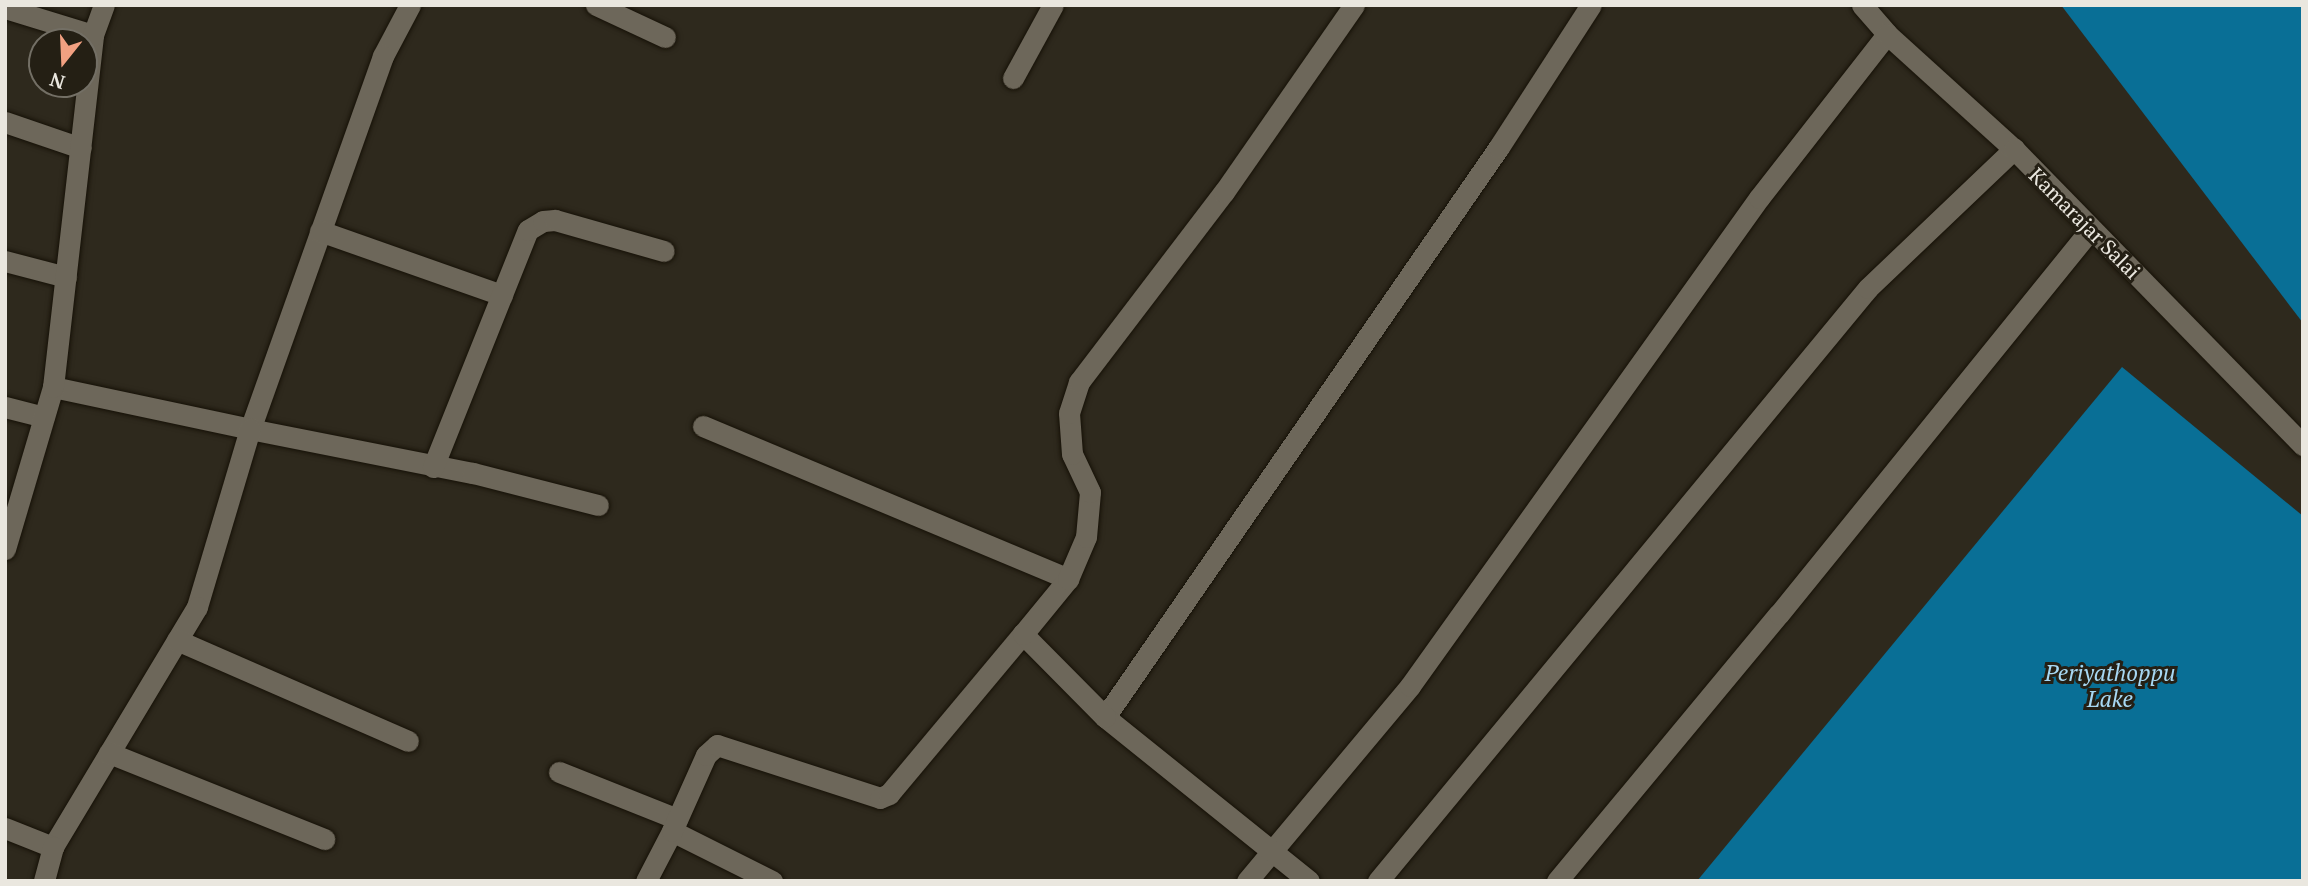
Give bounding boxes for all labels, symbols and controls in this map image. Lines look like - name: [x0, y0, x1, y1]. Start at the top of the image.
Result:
- north arrow: [28, 28, 98, 98]
- text: N: [46, 67, 68, 96]
- street label: Kamarajar Salai: [2024, 162, 2146, 284]
- water label: Periyathoppu Lake: [2045, 659, 2175, 713]

